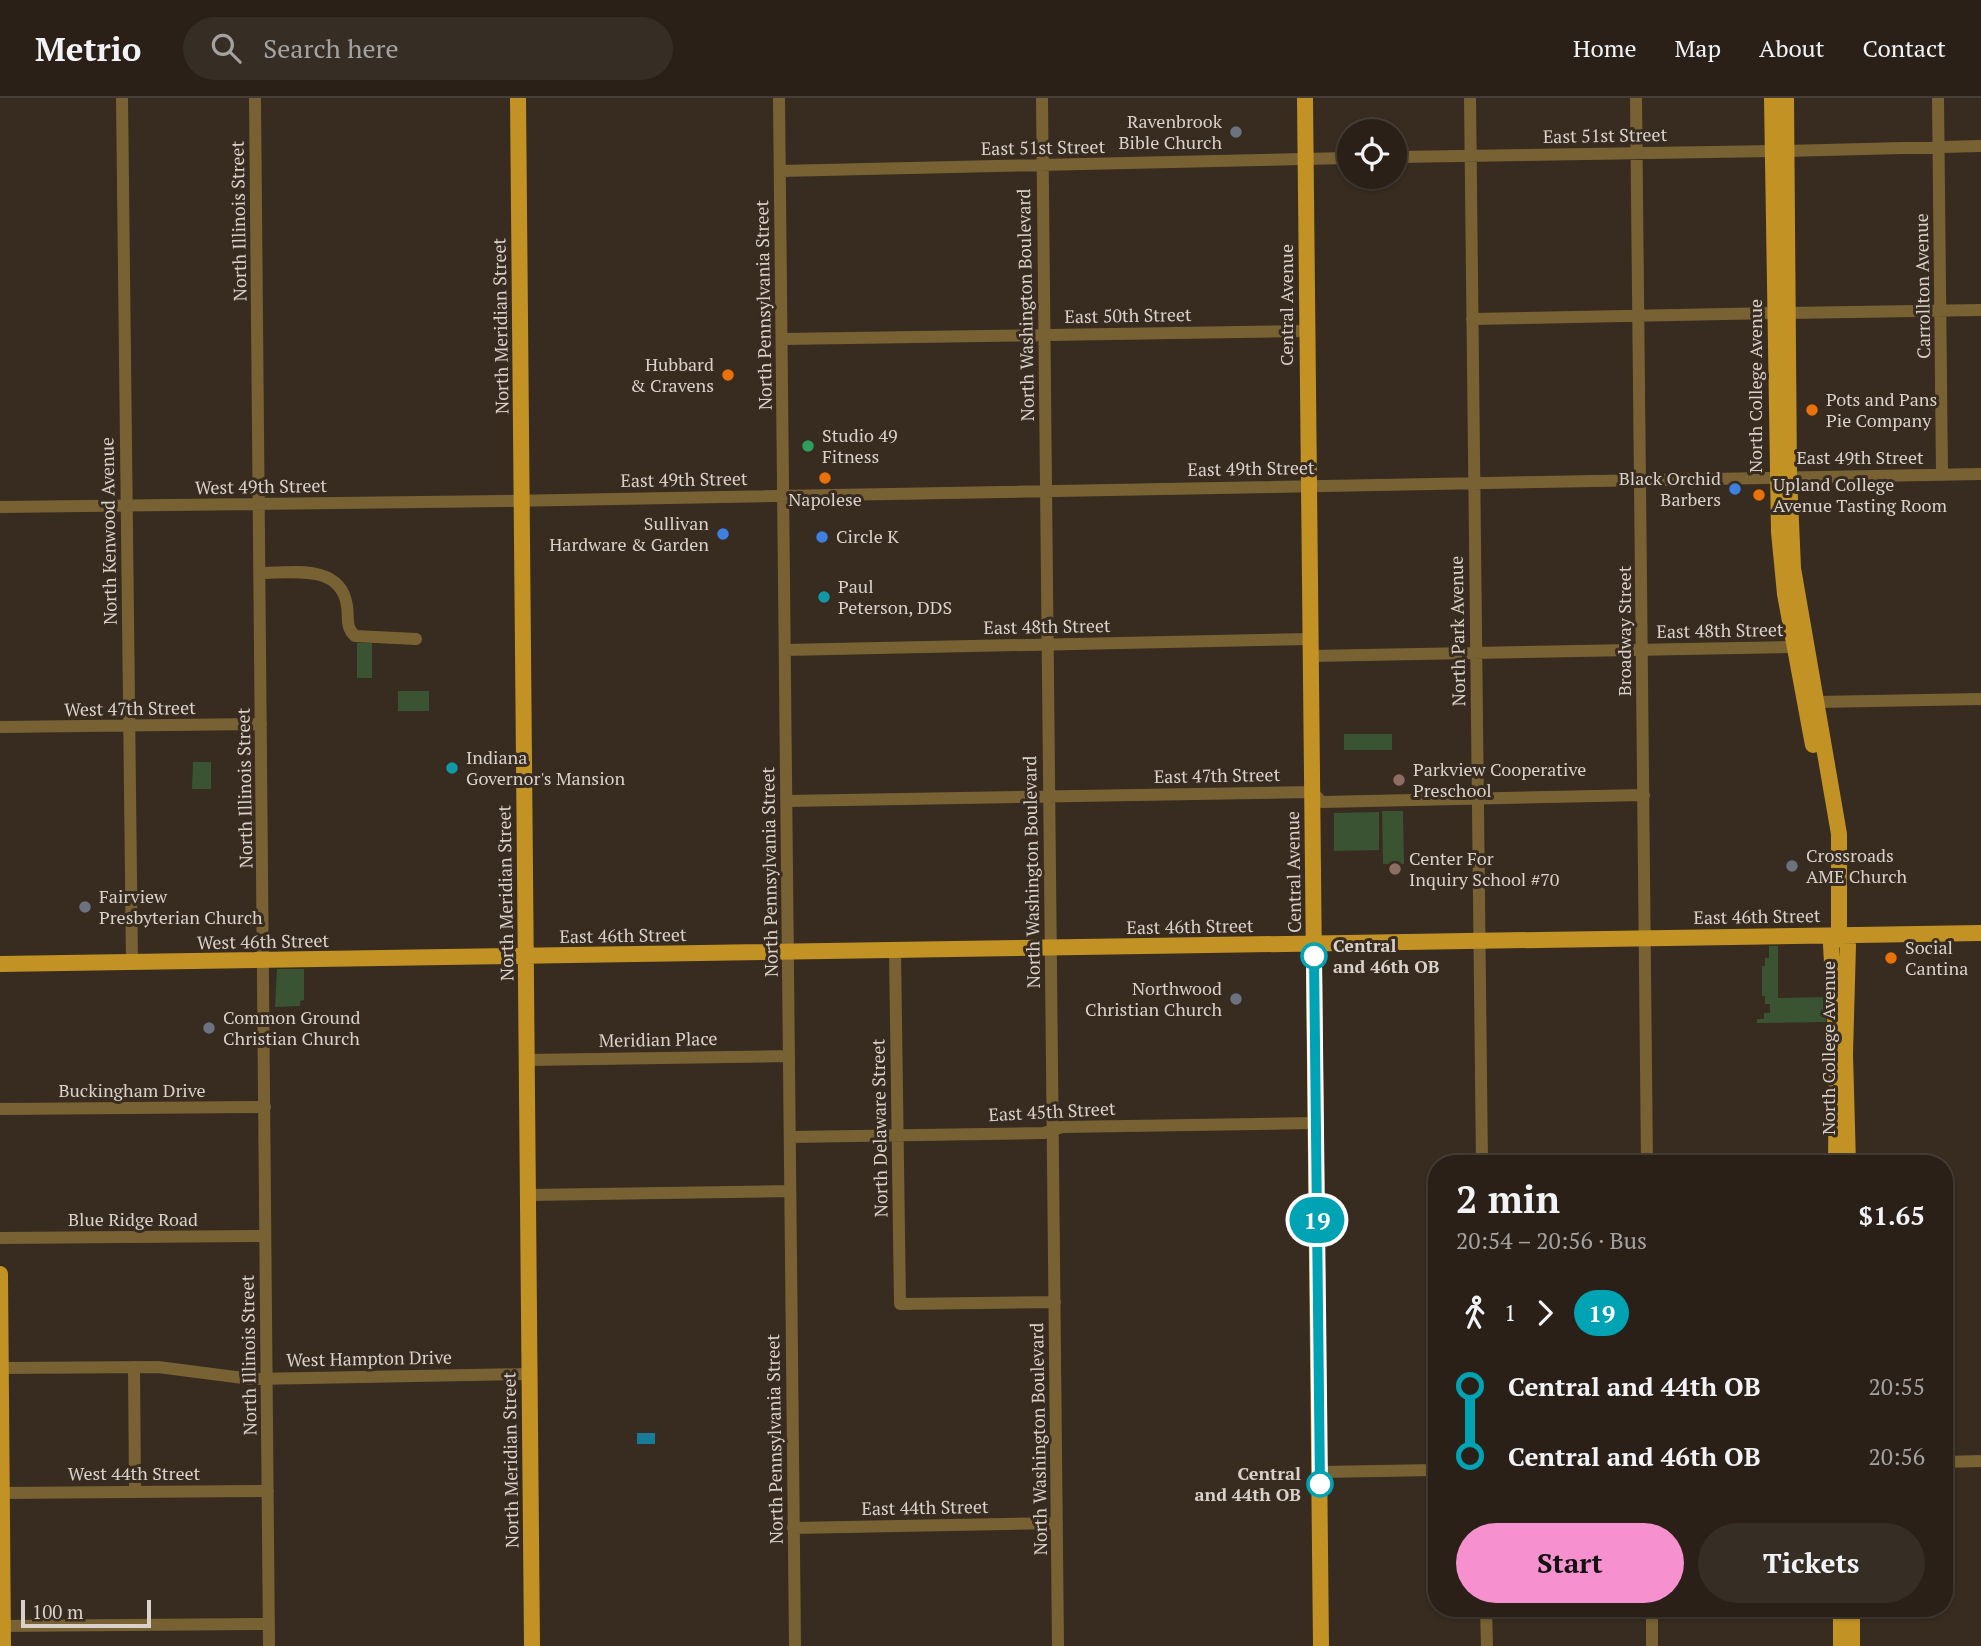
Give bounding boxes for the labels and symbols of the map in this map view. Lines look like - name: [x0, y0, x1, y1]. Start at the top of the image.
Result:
- place label: Ravenbrook Bible Church: [1119, 109, 1223, 154]
- street label: East 51st Street: [1543, 122, 1668, 148]
- marker: Ravenbrook Bible Church: [1228, 124, 1244, 140]
- street label: East 51st Street: [981, 134, 1106, 160]
- street label: North Illinois Street: [225, 140, 251, 301]
- street label: North Washington Boulevard: [1011, 188, 1039, 422]
- street label: North Pennsylvania Street: [749, 199, 777, 410]
- street label: Carrollton Avenue: [1909, 213, 1935, 359]
- street label: North Meridian Street: [486, 237, 514, 414]
- street label: Central Avenue: [1274, 244, 1298, 366]
- street label: North College Avenue: [1743, 299, 1767, 473]
- street label: East 50th Street: [1064, 302, 1192, 328]
- place label: Hubbard & Cravens: [630, 352, 714, 397]
- marker: Hubbard & Cravens: [720, 367, 736, 383]
- place label: Pots and Pans Pie Company: [1826, 387, 1937, 432]
- marker: Pots and Pans Pie Company: [1804, 402, 1820, 418]
- place label: Studio 49 Fitness: [822, 423, 898, 468]
- street label: North Kenwood Avenue: [94, 437, 122, 625]
- marker: Studio 49 Fitness: [800, 438, 816, 454]
- street label: East 49th Street: [1796, 445, 1924, 469]
- street label: East 49th Street: [1187, 455, 1315, 481]
- street label: East 49th Street: [620, 466, 748, 492]
- place label: Black Orchid Barbers: [1619, 466, 1721, 511]
- marker: Napolese: [817, 470, 833, 486]
- place label: Upland College Avenue Tasting Room: [1773, 472, 1947, 517]
- street label: West 49th Street: [195, 473, 328, 499]
- marker: Black Orchid Barbers: [1727, 481, 1743, 497]
- place label: Napolese: [788, 487, 862, 511]
- marker: Upland College Avenue Tasting Room: [1751, 487, 1767, 503]
- place label: Sullivan Hardware & Garden: [549, 511, 709, 556]
- place label: Circle K: [836, 524, 899, 548]
- marker: Sullivan Hardware & Garden: [715, 526, 731, 542]
- marker: Circle K: [814, 529, 830, 545]
- street label: North Park Avenue: [1444, 556, 1470, 707]
- street label: Broadway Street: [1612, 565, 1636, 696]
- place label: Paul Peterson, DDS: [838, 574, 952, 619]
- marker: Paul Peterson, DDS: [816, 589, 832, 605]
- street label: East 48th Street: [983, 613, 1111, 639]
- street label: East 48th Street: [1656, 617, 1784, 643]
- street label: West 47th Street: [64, 695, 196, 721]
- street label: North Illinois Street: [231, 707, 257, 868]
- place label: Indiana Governor's Mansion: [466, 745, 626, 790]
- street label: North Washington Boulevard: [1017, 755, 1045, 989]
- place label: Parkview Cooperative Preschool: [1413, 757, 1586, 802]
- marker: Indiana Governor's Mansion: [444, 760, 460, 776]
- street label: East 47th Street: [1154, 762, 1281, 788]
- street label: North Pennsylvania Street: [755, 766, 783, 977]
- marker: Parkview Cooperative Preschool: [1391, 772, 1407, 788]
- street label: North Meridian Street: [491, 804, 519, 981]
- street label: Central Avenue: [1280, 811, 1306, 933]
- place label: Crossroads AME Church: [1806, 843, 1908, 888]
- place label: Center For Inquiry School #70: [1409, 846, 1559, 891]
- marker: Crossroads AME Church: [1784, 858, 1800, 874]
- marker: Center For Inquiry School #70: [1387, 861, 1403, 877]
- place label: Fairview Presbyterian Church: [99, 884, 263, 929]
- marker: Fairview Presbyterian Church: [77, 899, 93, 915]
- street label: East 46th Street: [1693, 903, 1821, 929]
- street label: East 46th Street: [1126, 913, 1254, 939]
- street label: East 46th Street: [559, 922, 687, 948]
- street label: West 46th Street: [197, 928, 330, 954]
- place label: Central and 46th OB: [1333, 933, 1440, 978]
- place label: Social Cantina: [1905, 935, 1968, 980]
- marker: Central and 46th OB: [1301, 943, 1327, 969]
- marker: Social Cantina: [1883, 950, 1899, 966]
- street label: North College Avenue: [1816, 961, 1840, 1135]
- place label: Northwood Christian Church: [1085, 976, 1222, 1021]
- marker: Northwood Christian Church: [1228, 991, 1244, 1007]
- place label: Common Ground Christian Church: [223, 1005, 360, 1050]
- marker: Common Ground Christian Church: [201, 1020, 217, 1036]
- street label: Meridian Place: [598, 1026, 718, 1052]
- street label: North Delaware Street: [865, 1038, 893, 1217]
- street label: Buckingham Drive: [58, 1078, 206, 1102]
- street label: East 45th Street: [988, 1096, 1116, 1126]
- line badge: 19: [1286, 1197, 1348, 1243]
- street label: Blue Ridge Road: [68, 1207, 198, 1231]
- street label: North Illinois Street: [235, 1274, 261, 1435]
- street label: North Washington Boulevard: [1024, 1322, 1052, 1556]
- street label: North Pennsylvania Street: [760, 1333, 788, 1544]
- street label: West Hampton Drive: [286, 1345, 452, 1371]
- street label: North Meridian Street: [496, 1371, 524, 1548]
- street label: West 44th Street: [68, 1461, 201, 1485]
- place label: Central and 44th OB: [1195, 1461, 1301, 1506]
- marker: Central and 44th OB: [1307, 1471, 1333, 1497]
- street label: East 44th Street: [861, 1494, 989, 1520]
- scale bar: [21, 1597, 150, 1629]

